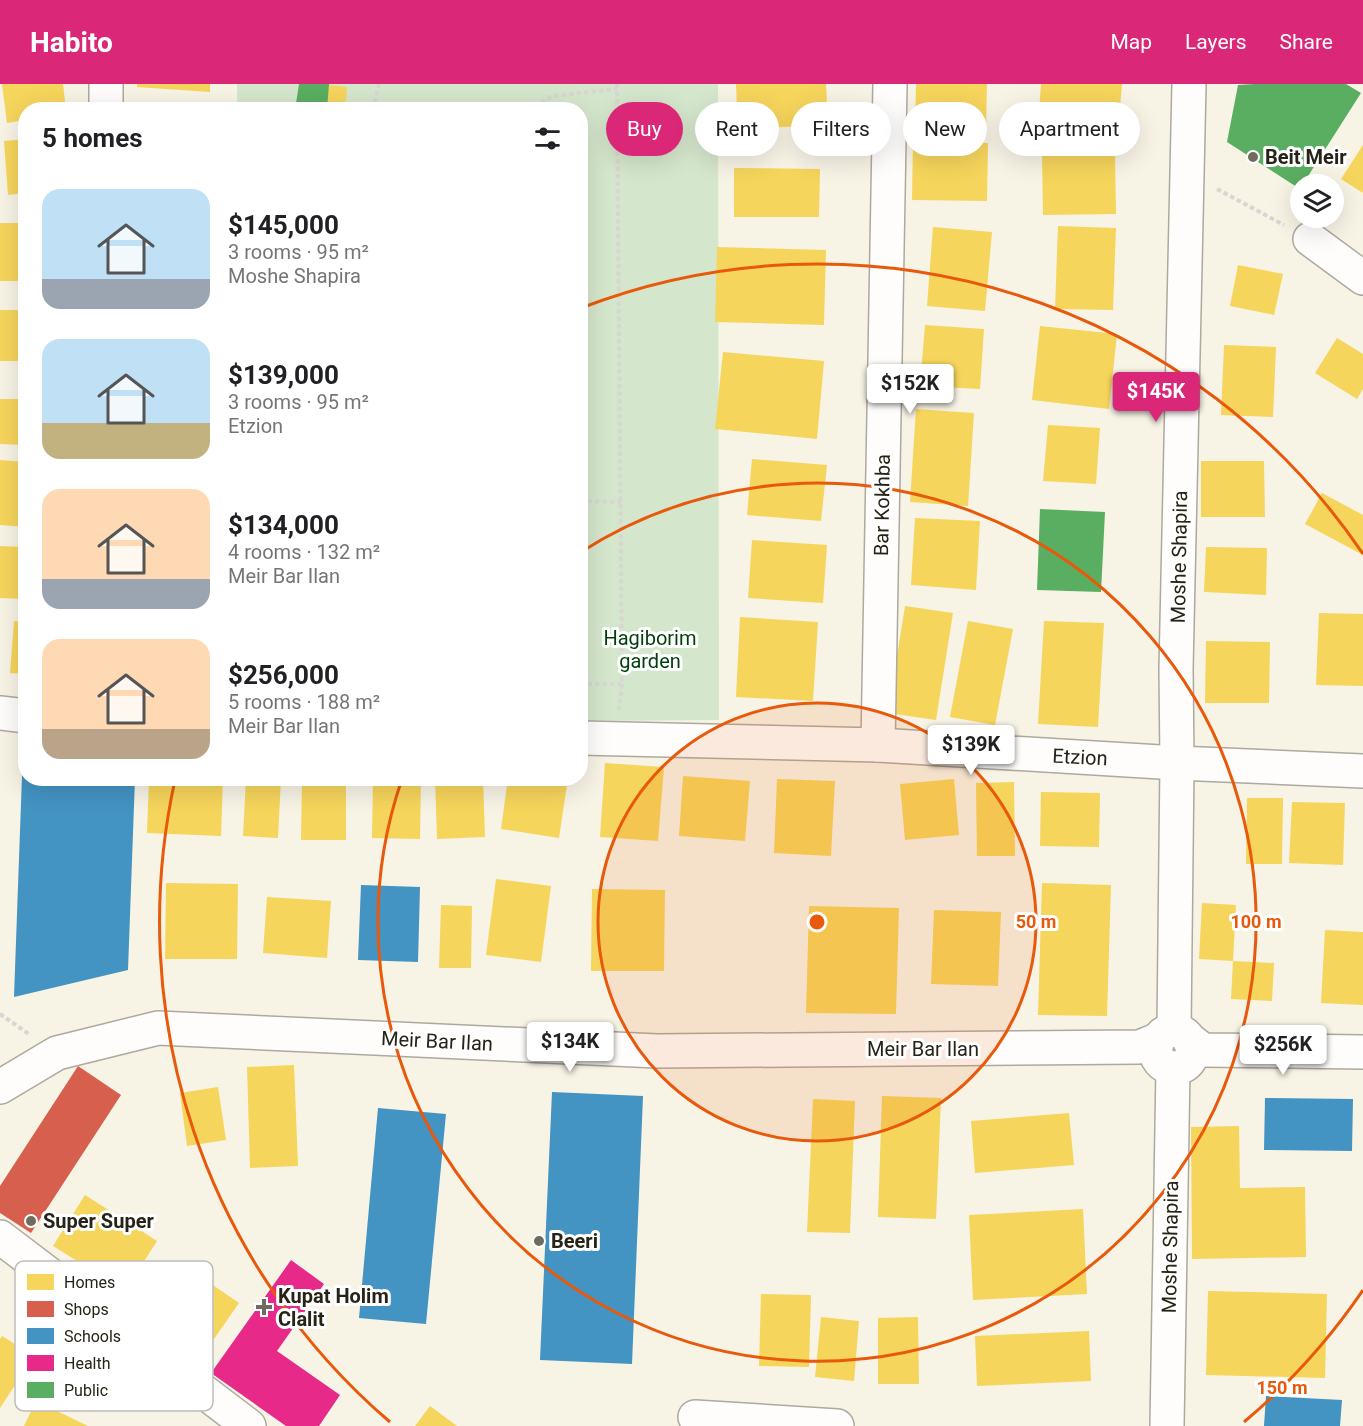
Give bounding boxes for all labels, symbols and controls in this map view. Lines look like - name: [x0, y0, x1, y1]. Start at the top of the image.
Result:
- text: Habito: [30, 26, 113, 59]
- text: Map: [1110, 30, 1152, 54]
- text: Layers: [1185, 30, 1246, 54]
- text: Share: [1279, 30, 1333, 54]
- chip: Buy: [606, 102, 683, 156]
- chip: Rent: [695, 102, 779, 156]
- chip: Filters: [791, 102, 891, 156]
- chip: New: [903, 102, 987, 156]
- chip: Apartment: [999, 102, 1140, 156]
- icon: filters: [531, 122, 564, 155]
- text: 5 homes: [42, 123, 143, 153]
- place label: Beit Meir: [1265, 145, 1347, 169]
- marker: Beit Meir: [1246, 150, 1260, 164]
- map controls: [1290, 174, 1344, 228]
- button: layers: [1290, 174, 1344, 228]
- text: $145,000: [228, 210, 339, 240]
- icon: home: [90, 213, 162, 285]
- text: 3 rooms · 95 m²: [228, 240, 369, 264]
- text: Moshe Shapira: [228, 264, 361, 288]
- text: $139,000: [228, 360, 339, 390]
- icon: home: [90, 363, 162, 435]
- pin: $152K: [868, 364, 952, 415]
- text: $152K: [881, 371, 939, 395]
- pin: $145K: [1114, 372, 1198, 423]
- text: $145K: [1127, 379, 1185, 403]
- text: 3 rooms · 95 m²: [228, 390, 369, 414]
- text: Etzion: [228, 414, 283, 438]
- street label: Bar Kokhba: [869, 454, 895, 556]
- street label: Moshe Shapira: [1166, 490, 1192, 624]
- text: $134,000: [228, 510, 339, 540]
- icon: home: [90, 513, 162, 585]
- text: 4 rooms · 132 m²: [228, 540, 380, 564]
- text: Meir Bar Ilan: [228, 564, 340, 588]
- park label: Hagiborim garden: [603, 626, 697, 673]
- text: $256,000: [228, 660, 339, 690]
- icon: home: [90, 663, 162, 735]
- text: 5 rooms · 188 m²: [228, 690, 380, 714]
- text: Meir Bar Ilan: [228, 714, 340, 738]
- pin: $139K: [929, 725, 1013, 776]
- text: $139K: [942, 732, 1000, 756]
- street label: Etzion: [1052, 744, 1108, 770]
- text: 50 m: [1016, 911, 1056, 932]
- text: 100 m: [1230, 911, 1282, 932]
- centre of rings: [807, 912, 827, 932]
- pin: $134K: [528, 1022, 612, 1073]
- pin: $256K: [1241, 1025, 1325, 1076]
- street label: Meir Bar Ilan: [380, 1026, 494, 1056]
- text: $134K: [541, 1029, 599, 1053]
- text: $256K: [1254, 1032, 1312, 1056]
- street label: Meir Bar Ilan: [867, 1037, 979, 1061]
- street label: Moshe Shapira: [1157, 1180, 1183, 1314]
- place label: Super Super: [43, 1209, 154, 1233]
- marker: Super Super: [24, 1214, 38, 1228]
- place label: Beeri: [551, 1229, 598, 1253]
- marker: Beeri: [532, 1234, 546, 1248]
- legend: [15, 1261, 213, 1411]
- text: Homes: [64, 1273, 115, 1292]
- place label: Kupat Holim Clalit: [278, 1284, 389, 1331]
- marker: Kupat Holim Clalit: [255, 1298, 273, 1316]
- text: Shops: [64, 1300, 109, 1319]
- text: Schools: [64, 1327, 121, 1346]
- text: Health: [64, 1354, 111, 1373]
- text: 150 m: [1256, 1377, 1308, 1398]
- text: Public: [64, 1381, 108, 1400]

